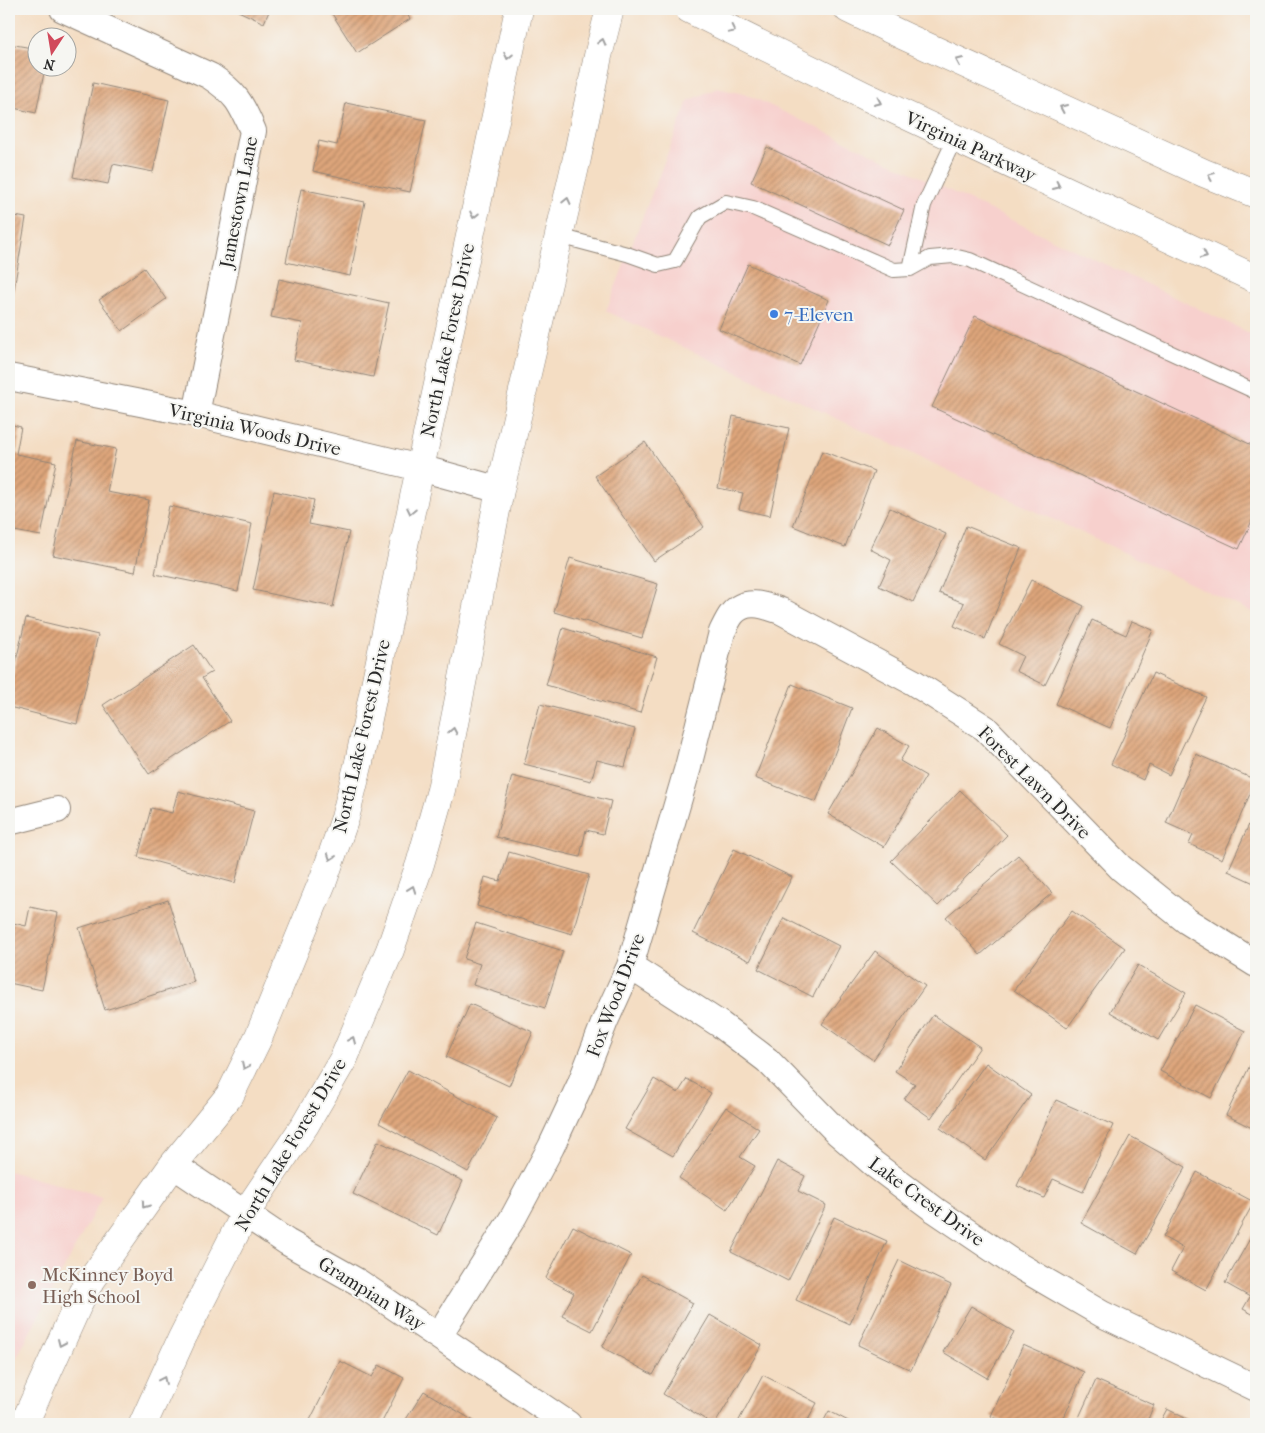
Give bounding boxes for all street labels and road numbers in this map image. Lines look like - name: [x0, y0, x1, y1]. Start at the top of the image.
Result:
- street label: Virginia Parkway: [901, 107, 1040, 187]
- street label: Jamestown Lane: [215, 135, 263, 272]
- street label: North Lake Forest Drive: [417, 241, 479, 439]
- street label: Virginia Woods Drive: [166, 399, 343, 460]
- street label: North Lake Forest Drive: [329, 637, 395, 835]
- street label: Forest Lawn Drive: [973, 722, 1095, 844]
- street label: Fox Wood Drive: [582, 930, 650, 1060]
- street label: North Lake Forest Drive: [230, 1054, 351, 1235]
- street label: Lake Crest Drive: [864, 1152, 989, 1251]
- street label: Grampian Way: [314, 1252, 430, 1336]

